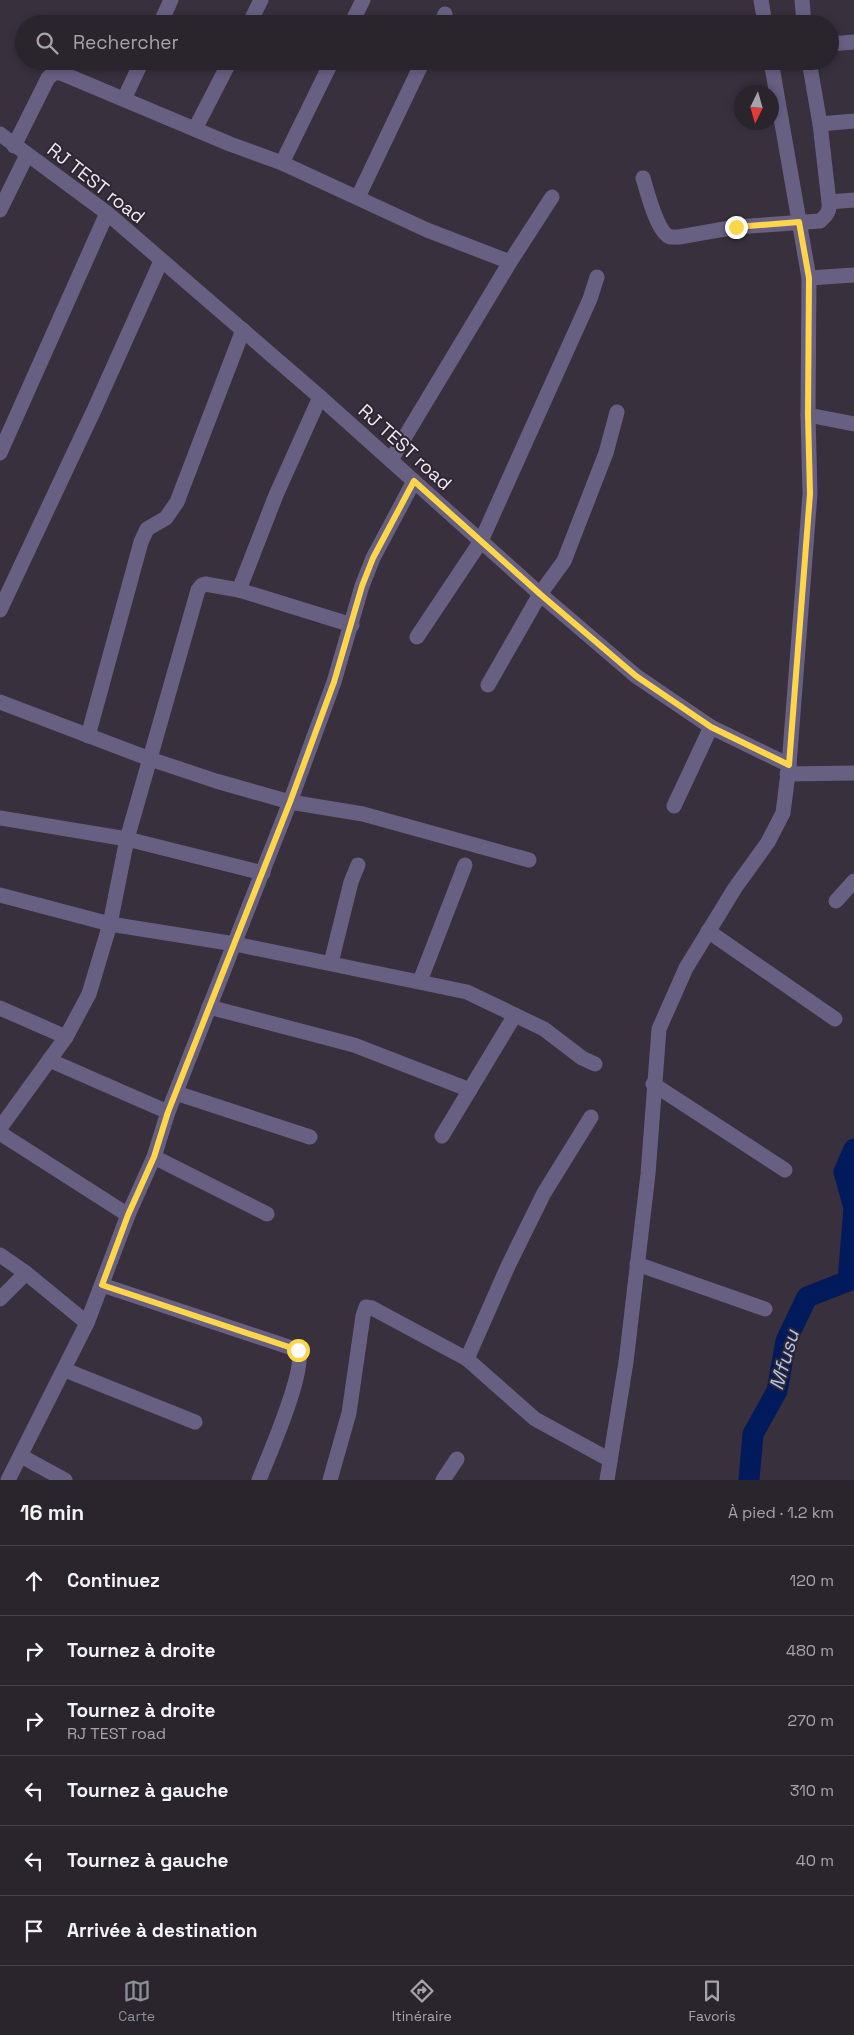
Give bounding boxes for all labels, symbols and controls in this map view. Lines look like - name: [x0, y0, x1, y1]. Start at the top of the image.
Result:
- search box: [15, 15, 839, 70]
- icon: search: [33, 29, 61, 57]
- text: Rechercher: [73, 30, 179, 55]
- north arrow: [734, 85, 779, 130]
- street label: RJ TEST road: [42, 137, 150, 229]
- route end: [725, 216, 748, 239]
- street label: RJ TEST road: [353, 398, 457, 496]
- water label: Mfusu: [763, 1325, 805, 1393]
- route start: [287, 1339, 310, 1362]
- text: 16 min: [20, 1499, 84, 1526]
- text: À pied · 1.2 km: [728, 1502, 834, 1523]
- icon: ahead: [20, 1567, 48, 1595]
- text: Continuez: [67, 1568, 160, 1593]
- text: 120 m: [790, 1570, 834, 1591]
- icon: right: [20, 1637, 48, 1665]
- text: Tournez à droite: [67, 1638, 216, 1663]
- text: 480 m: [786, 1640, 834, 1661]
- text: Tournez à droite: [67, 1698, 216, 1723]
- icon: right: [20, 1707, 48, 1735]
- text: 270 m: [787, 1710, 834, 1731]
- text: RJ TEST road: [67, 1723, 166, 1744]
- icon: left: [20, 1777, 48, 1805]
- text: Tournez à gauche: [67, 1778, 229, 1803]
- text: 310 m: [790, 1780, 834, 1801]
- icon: left: [20, 1847, 48, 1875]
- text: Tournez à gauche: [67, 1848, 229, 1873]
- text: 40 m: [796, 1850, 834, 1871]
- icon: arrive: [20, 1917, 48, 1945]
- text: Arrivée à destination: [67, 1918, 257, 1943]
- tab: Carte: [118, 1977, 155, 2025]
- tab: Itinéraire: [392, 1977, 452, 2025]
- tab: Favoris: [689, 1977, 736, 2025]

